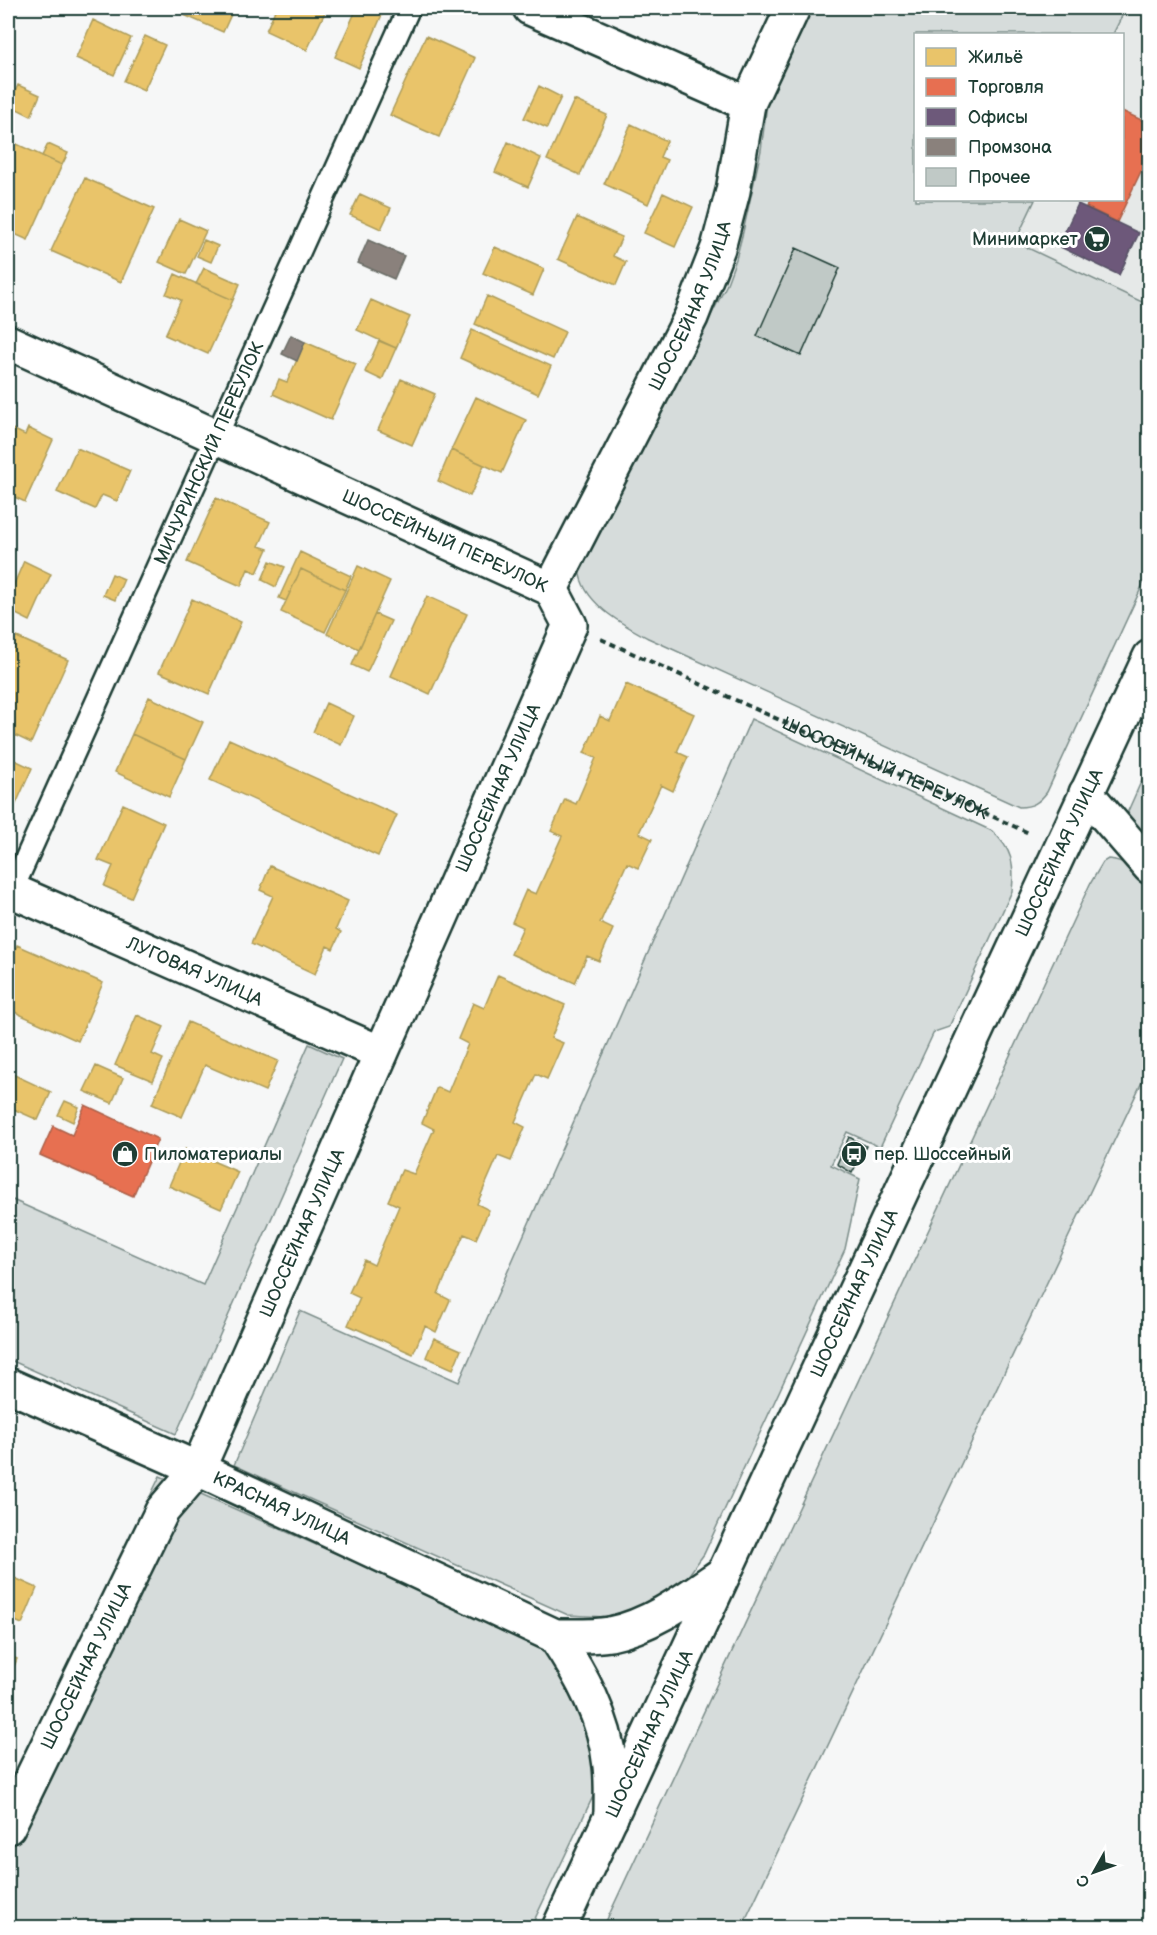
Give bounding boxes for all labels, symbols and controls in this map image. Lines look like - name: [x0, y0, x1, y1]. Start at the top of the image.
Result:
- legend: [914, 33, 1124, 201]
- text: Жильё: [968, 47, 1023, 68]
- text: Торговля: [968, 77, 1044, 98]
- text: Офисы: [968, 107, 1028, 128]
- text: Промзона: [968, 137, 1052, 158]
- text: Прочее: [968, 167, 1030, 188]
- street label: ШОССЕЙНАЯ УЛИЦА: [645, 219, 736, 394]
- supermarket icon: Минимаркет: [1082, 224, 1112, 254]
- place label: Минимаркет: [972, 229, 1079, 250]
- street label: МИЧУРИНСКИЙ ПЕРЕУЛОК: [150, 338, 268, 568]
- street label: ШОССЕЙНЫЙ ПЕРЕУЛОК: [339, 485, 551, 597]
- street label: ШОССЕЙНАЯ УЛИЦА: [452, 700, 545, 876]
- street label: ШОССЕЙНЫЙ ПЕРЕУЛОК: [779, 713, 991, 824]
- street label: ШОССЕЙНАЯ УЛИЦА: [1011, 765, 1108, 940]
- street label: ЛУГОВАЯ УЛИЦА: [122, 932, 266, 1011]
- shop icon: Пиломатериалы: [110, 1139, 140, 1169]
- bus stop icon: пер. Шоссейный: [839, 1139, 869, 1169]
- place label: Пиломатериалы: [144, 1144, 282, 1165]
- place label: пер. Шоссейный: [874, 1144, 1011, 1165]
- street label: ШОССЕЙНАЯ УЛИЦА: [256, 1145, 349, 1321]
- street label: ШОССЕЙНАЯ УЛИЦА: [807, 1206, 903, 1381]
- street label: КРАСНАЯ УЛИЦА: [209, 1467, 353, 1550]
- street label: ШОССЕЙНАЯ УЛИЦА: [37, 1579, 136, 1753]
- street label: ШОССЕЙНАЯ УЛИЦА: [602, 1647, 698, 1821]
- north arrow: [1064, 1842, 1124, 1902]
- text: С: [1073, 1870, 1095, 1891]

